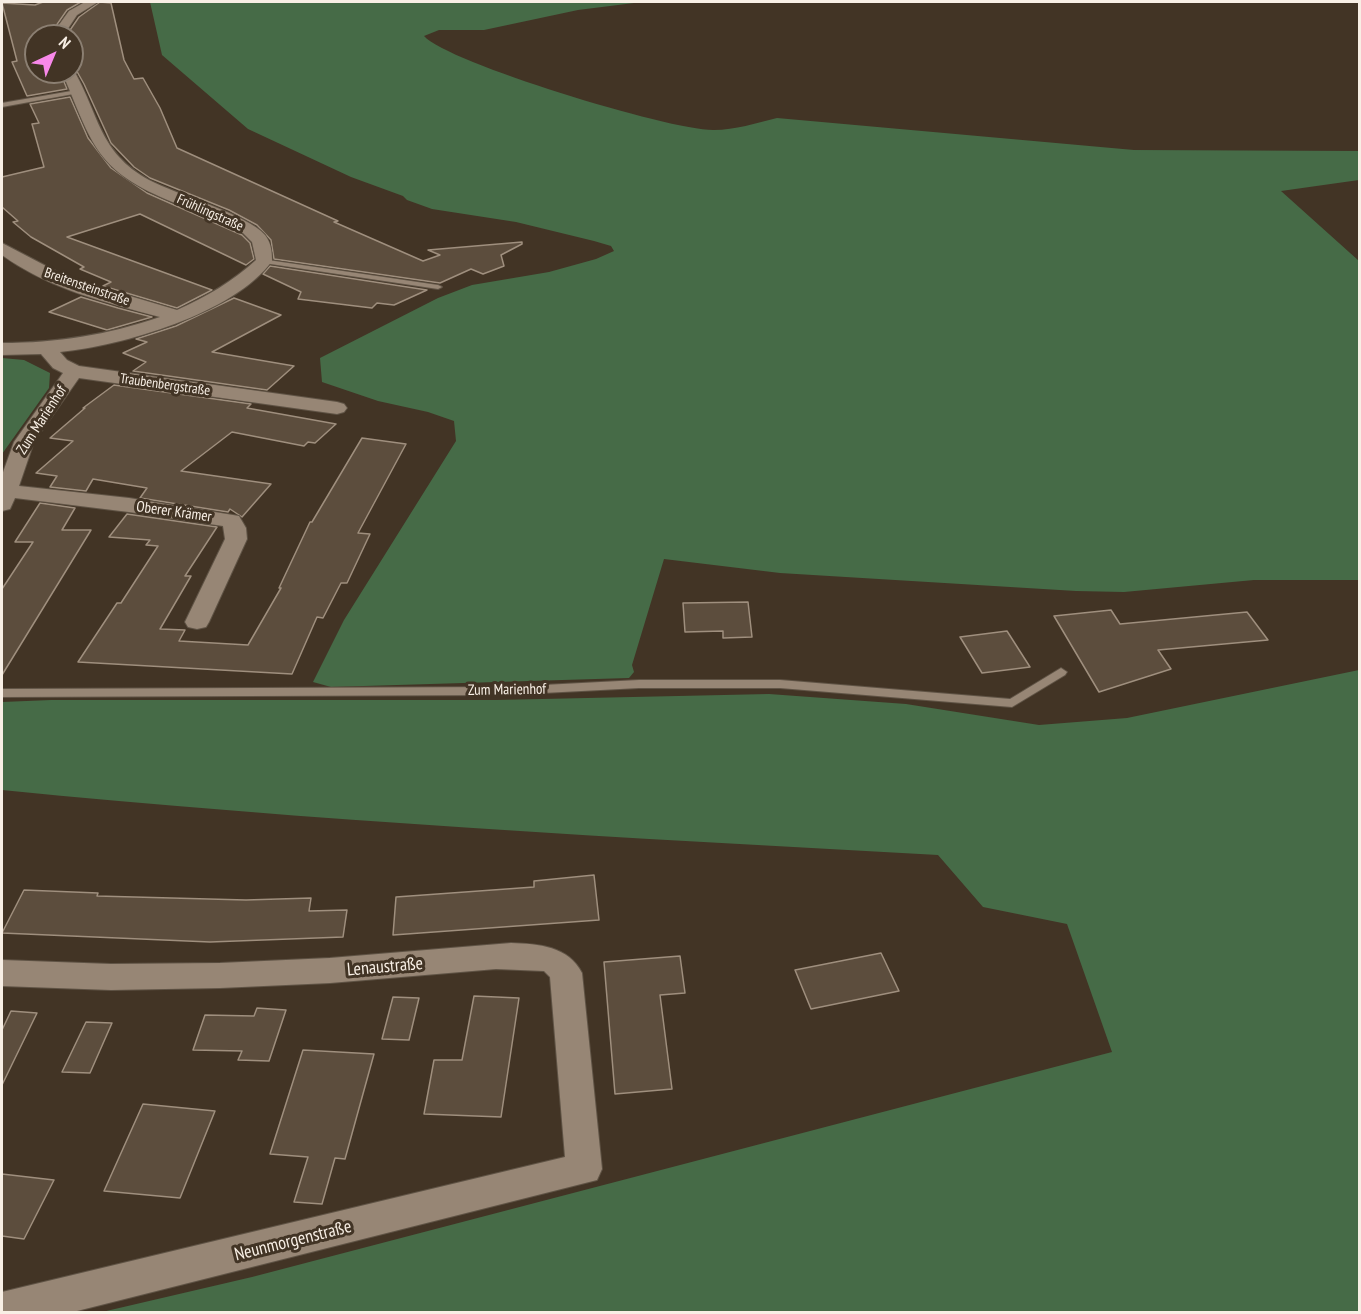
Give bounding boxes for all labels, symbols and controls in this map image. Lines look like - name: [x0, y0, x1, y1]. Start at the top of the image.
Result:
- north arrow: [24, 24, 84, 84]
- text: N: [55, 32, 75, 53]
- street label: Frühlingstraße: [174, 191, 246, 235]
- street label: Breitensteinstraße: [42, 265, 132, 309]
- street label: Traubenbergstraße: [119, 370, 211, 400]
- street label: Zum Marienhof: [13, 382, 71, 458]
- street label: Oberer Krämer: [135, 498, 213, 526]
- street label: Zum Marienhof: [468, 680, 546, 700]
- street label: Lenaustraße: [346, 953, 424, 981]
- street label: Neunmorgenstraße: [232, 1216, 354, 1266]

